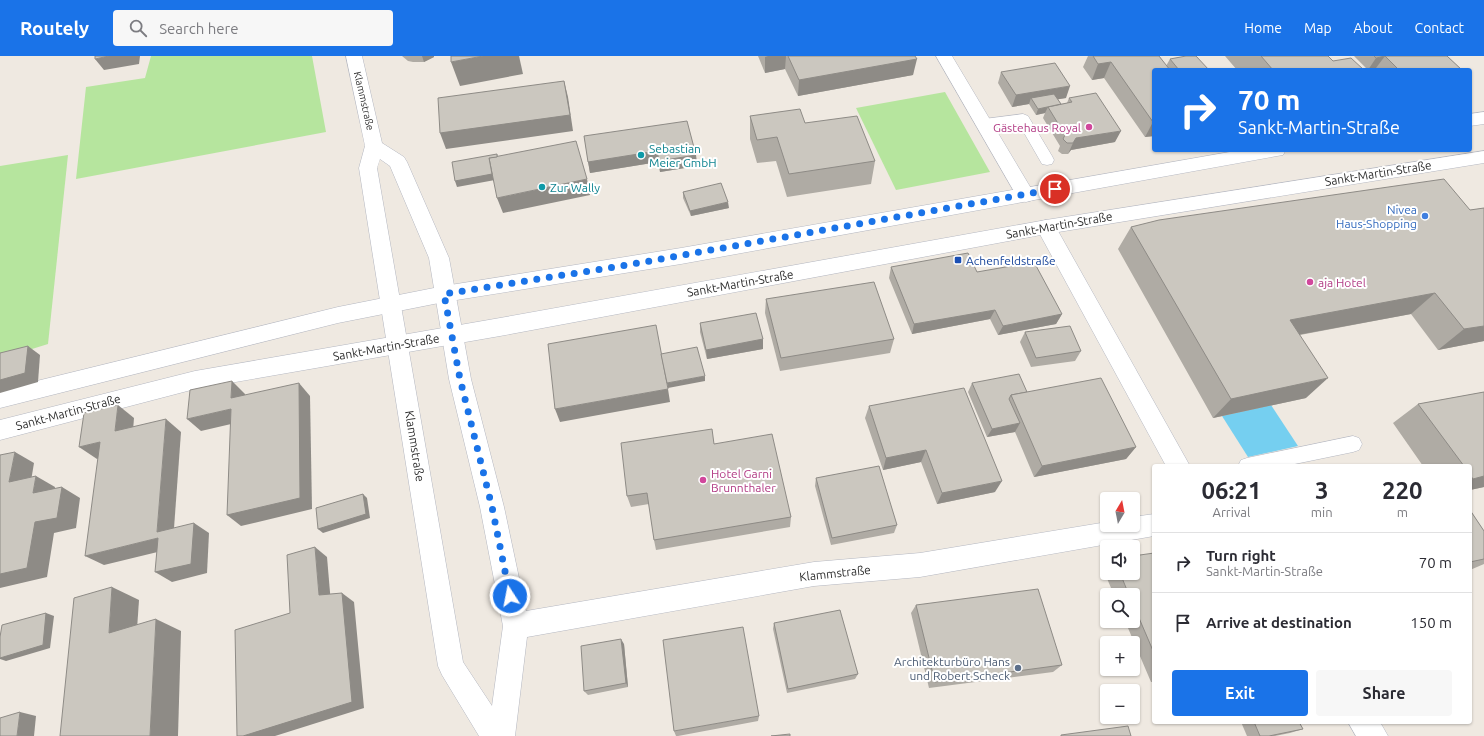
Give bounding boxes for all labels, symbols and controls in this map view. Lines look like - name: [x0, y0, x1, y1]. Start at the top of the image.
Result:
- search box: [113, 10, 393, 46]
- text: Routely: [20, 17, 89, 39]
- icon: search: [127, 17, 149, 39]
- text: Search here: [159, 20, 238, 37]
- text: Home: [1244, 20, 1282, 36]
- text: Map: [1304, 20, 1332, 36]
- text: About: [1354, 20, 1393, 36]
- text: Contact: [1415, 20, 1464, 36]
- street label: Klammstraße: [352, 71, 376, 131]
- icon: right: [1172, 84, 1224, 136]
- text: 70 m: [1238, 84, 1300, 115]
- text: Sankt-Martin-Straße: [1238, 117, 1400, 137]
- place label: Gästehaus Royal: [993, 121, 1081, 134]
- marker: Gästehaus Royal: [1084, 122, 1094, 132]
- place label: Sebastian Meier GmbH: [649, 142, 717, 169]
- marker: Sebastian Meier GmbH: [636, 150, 646, 160]
- street label: Sankt-Martin-Straße: [1324, 158, 1432, 188]
- pin: [1038, 172, 1072, 206]
- icon: arrive: [1044, 178, 1066, 200]
- place label: Zur Wally: [550, 181, 600, 194]
- marker: Zur Wally: [537, 182, 547, 192]
- place label: Nivea Haus-Shopping: [1336, 203, 1417, 230]
- street label: Sankt-Martin-Straße: [1005, 209, 1113, 241]
- marker: Nivea Haus-Shopping: [1420, 211, 1430, 221]
- place label: Achenfeldstraße: [966, 254, 1056, 267]
- marker: Achenfeldstraße: [953, 255, 963, 265]
- street label: Sankt-Martin-Straße: [686, 267, 794, 299]
- place label: aja Hotel: [1318, 276, 1366, 289]
- marker: aja Hotel: [1305, 277, 1315, 287]
- street label: Sankt-Martin-Straße: [332, 331, 440, 363]
- street label: Sankt-Martin-Straße: [14, 392, 122, 432]
- street label: Klammstraße: [403, 409, 427, 483]
- place label: Hotel Garni Brunnthaler: [711, 467, 776, 494]
- marker: Hotel Garni Brunnthaler: [698, 475, 708, 485]
- text: 06:21: [1201, 477, 1261, 504]
- text: 3: [1315, 477, 1328, 504]
- text: 220: [1382, 477, 1423, 504]
- north arrow: [1100, 492, 1140, 532]
- map controls: [1100, 492, 1140, 724]
- text: Arrival: [1212, 505, 1250, 519]
- text: min: [1311, 505, 1333, 519]
- text: m: [1397, 505, 1408, 519]
- button: sound: [1100, 540, 1140, 580]
- text: Turn right: [1206, 547, 1276, 564]
- icon: right: [1172, 552, 1194, 574]
- text: 70 m: [1419, 554, 1452, 571]
- street label: Klammstraße: [799, 563, 871, 583]
- text: Sankt-Martin-Straße: [1206, 564, 1323, 578]
- position arrow: [489, 575, 531, 617]
- button: search: [1100, 588, 1140, 628]
- icon: arrive: [1172, 612, 1194, 634]
- text: Arrive at destination: [1206, 614, 1352, 631]
- text: 150 m: [1410, 614, 1452, 631]
- button: +: [1100, 636, 1140, 676]
- place label: Architekturbüro Hans und Robert Scheck: [894, 655, 1010, 682]
- marker: Architekturbüro Hans und Robert Scheck: [1013, 663, 1023, 673]
- button: Exit: [1172, 670, 1308, 716]
- button: Share: [1316, 670, 1452, 716]
- button: −: [1100, 684, 1140, 724]

